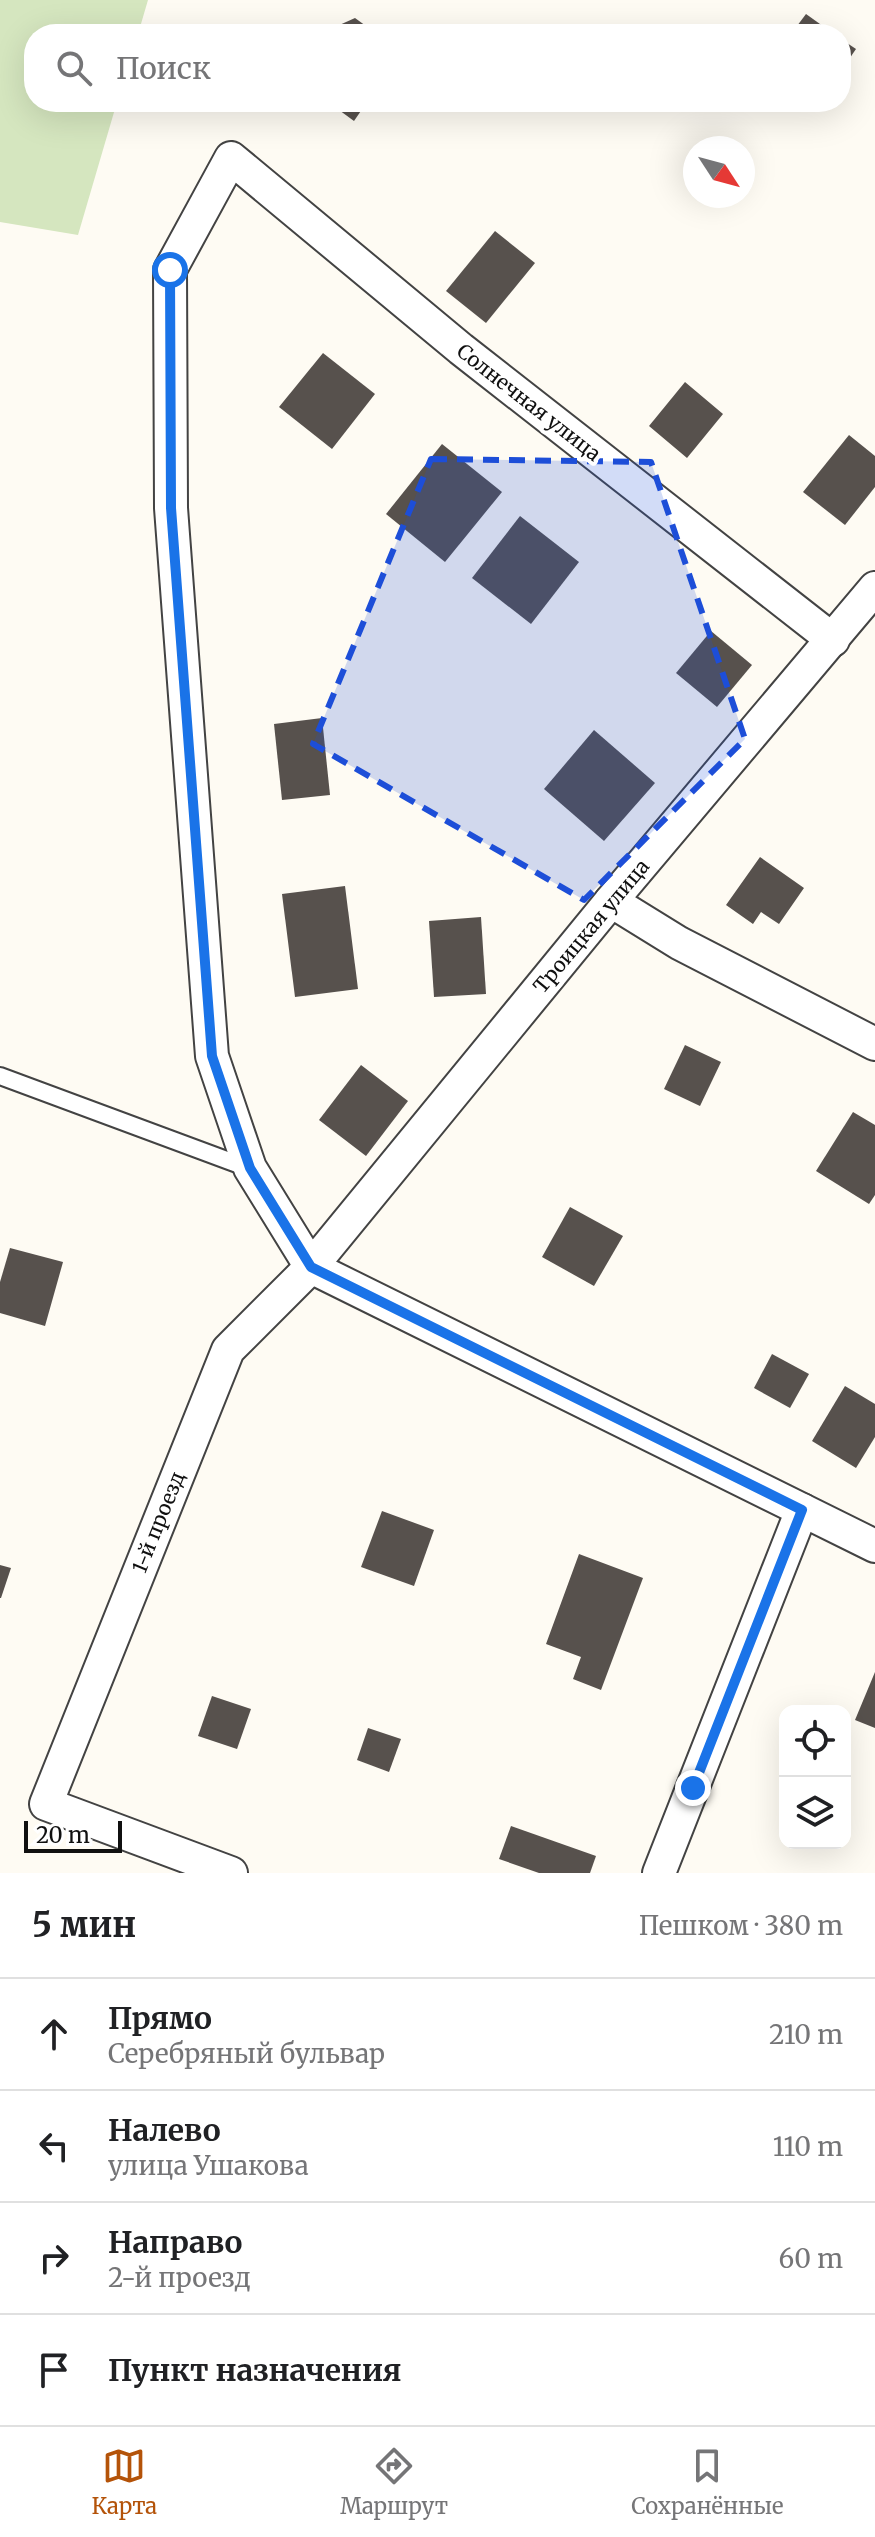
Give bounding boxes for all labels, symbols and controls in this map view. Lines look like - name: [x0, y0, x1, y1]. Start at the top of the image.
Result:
- search box: [24, 24, 851, 112]
- icon: search: [52, 46, 96, 90]
- text: Поиск: [116, 49, 211, 87]
- north arrow: [683, 136, 755, 208]
- route start: [152, 252, 188, 288]
- street label: Солнечная улица: [452, 338, 606, 466]
- street label: Троицкая улица: [528, 854, 654, 998]
- street label: 1-й проезд: [126, 1468, 190, 1576]
- map controls: [779, 1705, 851, 1849]
- button: locate: [779, 1705, 851, 1777]
- route end: [675, 1770, 711, 1806]
- button: layers: [779, 1777, 851, 1849]
- scale bar: [24, 1817, 122, 1853]
- text: 20 m: [36, 1821, 90, 1849]
- text: 5 мин: [32, 1904, 136, 1946]
- text: Пешком · 380 m: [639, 1909, 843, 1942]
- text: Прямо: [108, 1999, 212, 2037]
- icon: ahead: [32, 2012, 76, 2056]
- text: 210 m: [769, 2018, 843, 2051]
- text: Серебряный бульвар: [108, 2037, 385, 2070]
- text: Налево: [108, 2111, 221, 2149]
- icon: left: [32, 2124, 76, 2168]
- text: 110 m: [773, 2130, 843, 2163]
- text: улица Ушакова: [108, 2149, 309, 2182]
- text: Направо: [108, 2223, 242, 2261]
- icon: right: [32, 2236, 76, 2280]
- text: 60 m: [779, 2242, 843, 2275]
- text: 2-й проезд: [108, 2261, 251, 2294]
- icon: arrive: [32, 2348, 76, 2392]
- text: Пункт назначения: [108, 2351, 402, 2389]
- tab: Карта: [92, 2444, 157, 2520]
- tab: Маршрут: [340, 2444, 448, 2520]
- tab: Сохранённые: [631, 2444, 783, 2520]

